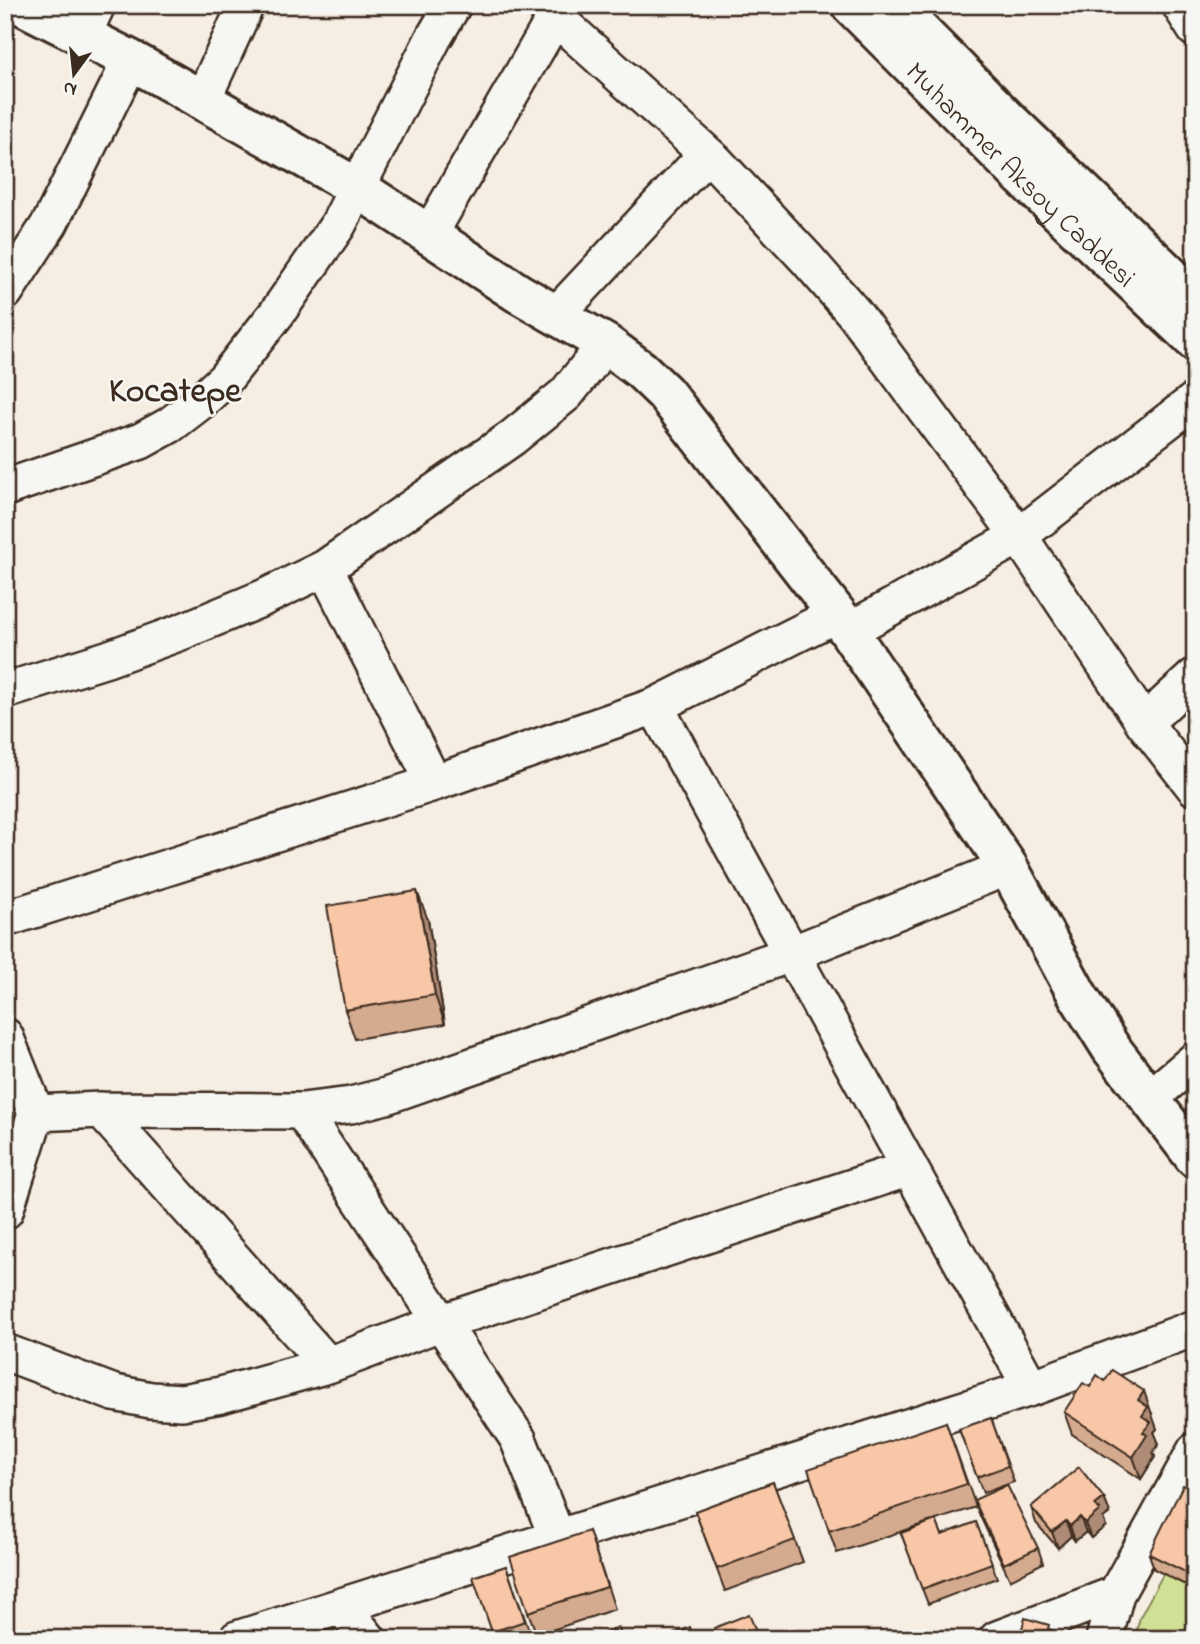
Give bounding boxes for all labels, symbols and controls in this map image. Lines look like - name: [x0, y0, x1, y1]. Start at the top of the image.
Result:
- north arrow: [38, 38, 108, 108]
- street label: Muhammer Aksoy Caddesi: [895, 54, 1144, 299]
- text: N: [60, 73, 80, 103]
- district label: Kocatepe: [109, 367, 242, 418]

